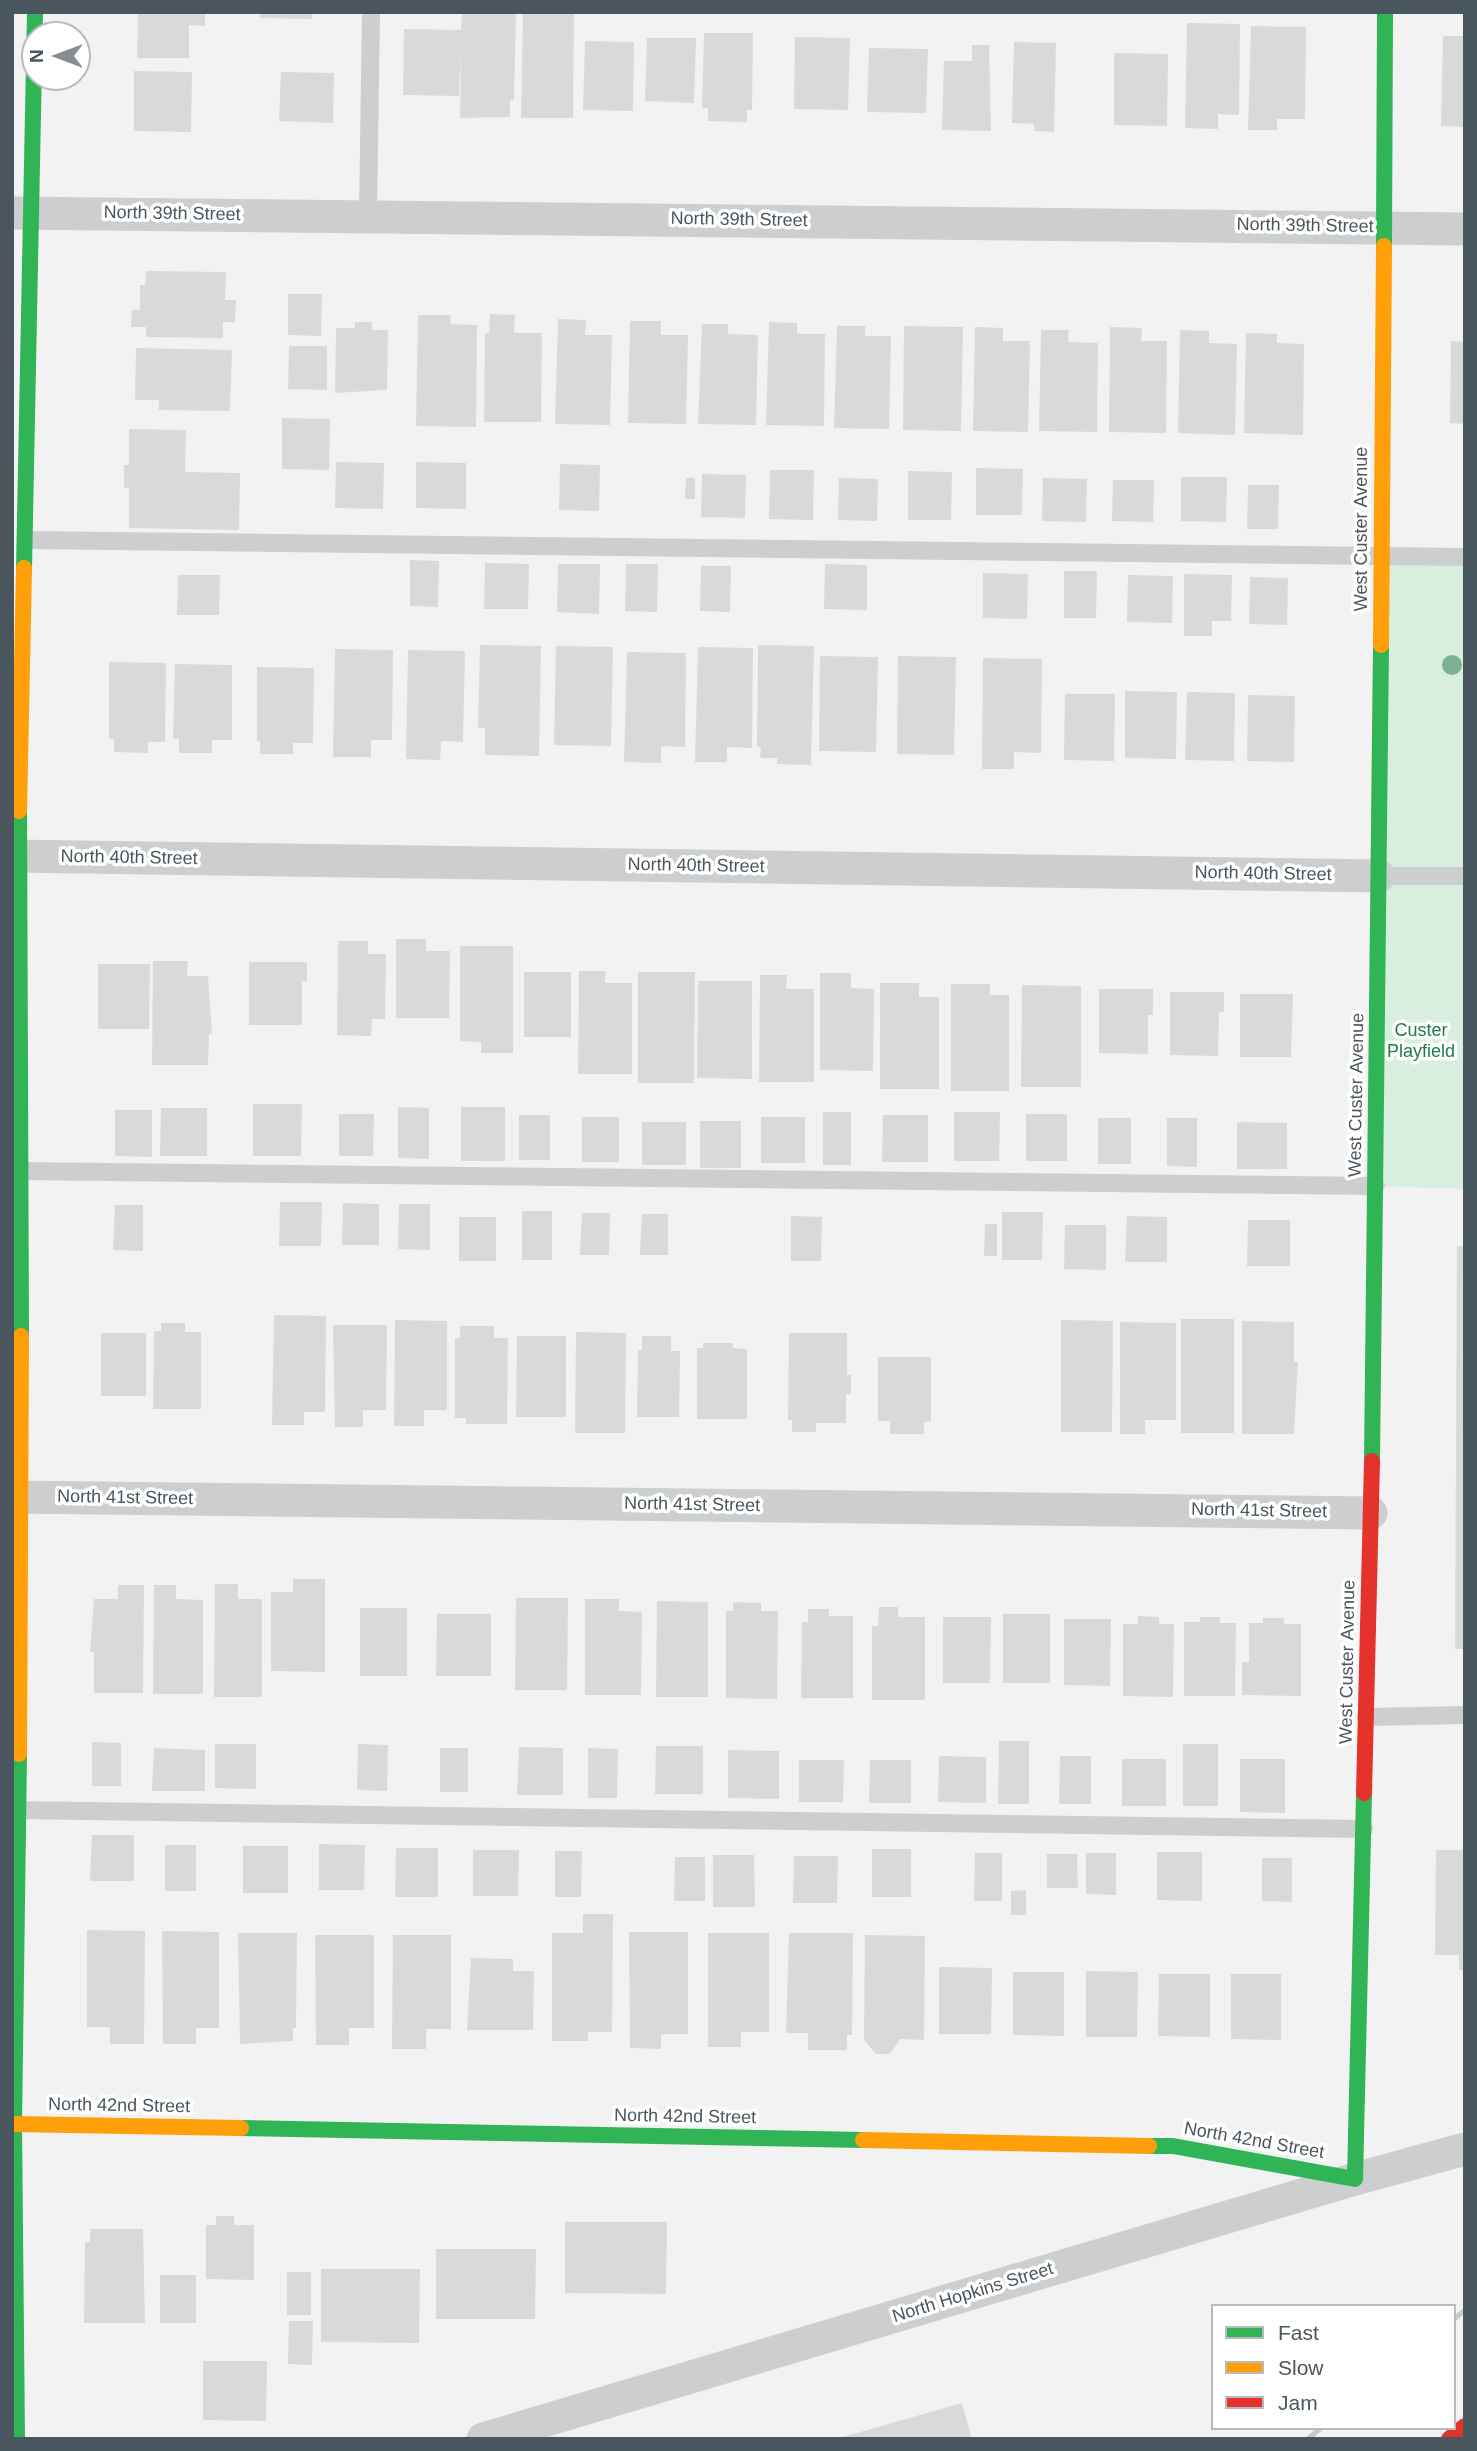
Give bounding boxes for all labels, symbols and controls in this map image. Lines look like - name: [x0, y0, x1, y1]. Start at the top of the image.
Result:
- north arrow: [21, 21, 91, 91]
- text: N: [26, 49, 47, 63]
- street label: North 39th Street: [103, 202, 241, 226]
- street label: North 39th Street: [670, 208, 808, 232]
- street label: North 39th Street: [1236, 214, 1374, 238]
- street label: West Custer Avenue: [1351, 447, 1373, 611]
- street label: North 40th Street: [60, 846, 198, 870]
- street label: North 40th Street: [627, 854, 765, 878]
- street label: North 40th Street: [1194, 862, 1332, 886]
- street label: West Custer Avenue: [1345, 1013, 1369, 1177]
- park label: Custer Playfield: [1387, 1020, 1455, 1062]
- street label: North 41st Street: [57, 1486, 193, 1510]
- street label: North 41st Street: [624, 1493, 760, 1517]
- street label: North 41st Street: [1191, 1499, 1327, 1523]
- street label: West Custer Avenue: [1336, 1580, 1360, 1744]
- street label: North 42nd Street: [48, 2094, 190, 2118]
- street label: North 42nd Street: [614, 2105, 756, 2129]
- street label: North 42nd Street: [1182, 2118, 1326, 2164]
- street label: North Hopkins Street: [890, 2258, 1056, 2328]
- legend: [1211, 2304, 1456, 2430]
- text: Fast: [1278, 2321, 1319, 2344]
- text: Slow: [1278, 2356, 1324, 2379]
- text: Jam: [1278, 2391, 1318, 2414]

